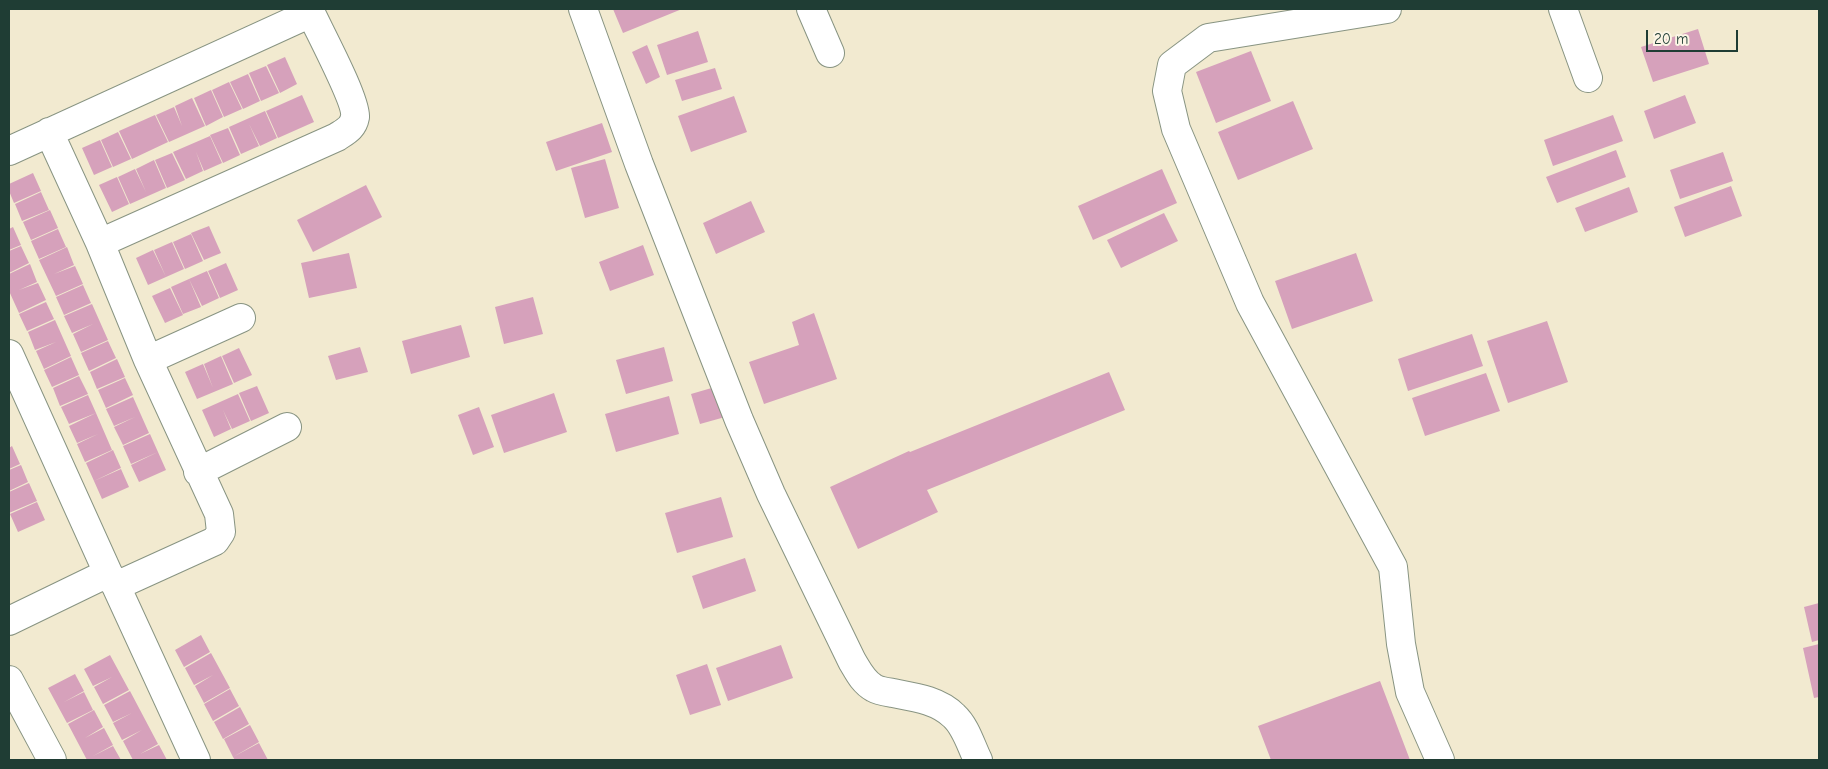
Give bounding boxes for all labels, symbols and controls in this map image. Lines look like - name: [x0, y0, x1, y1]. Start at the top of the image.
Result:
- scale bar: [1648, 20, 1740, 52]
- text: 20 m: [1654, 30, 1688, 48]

